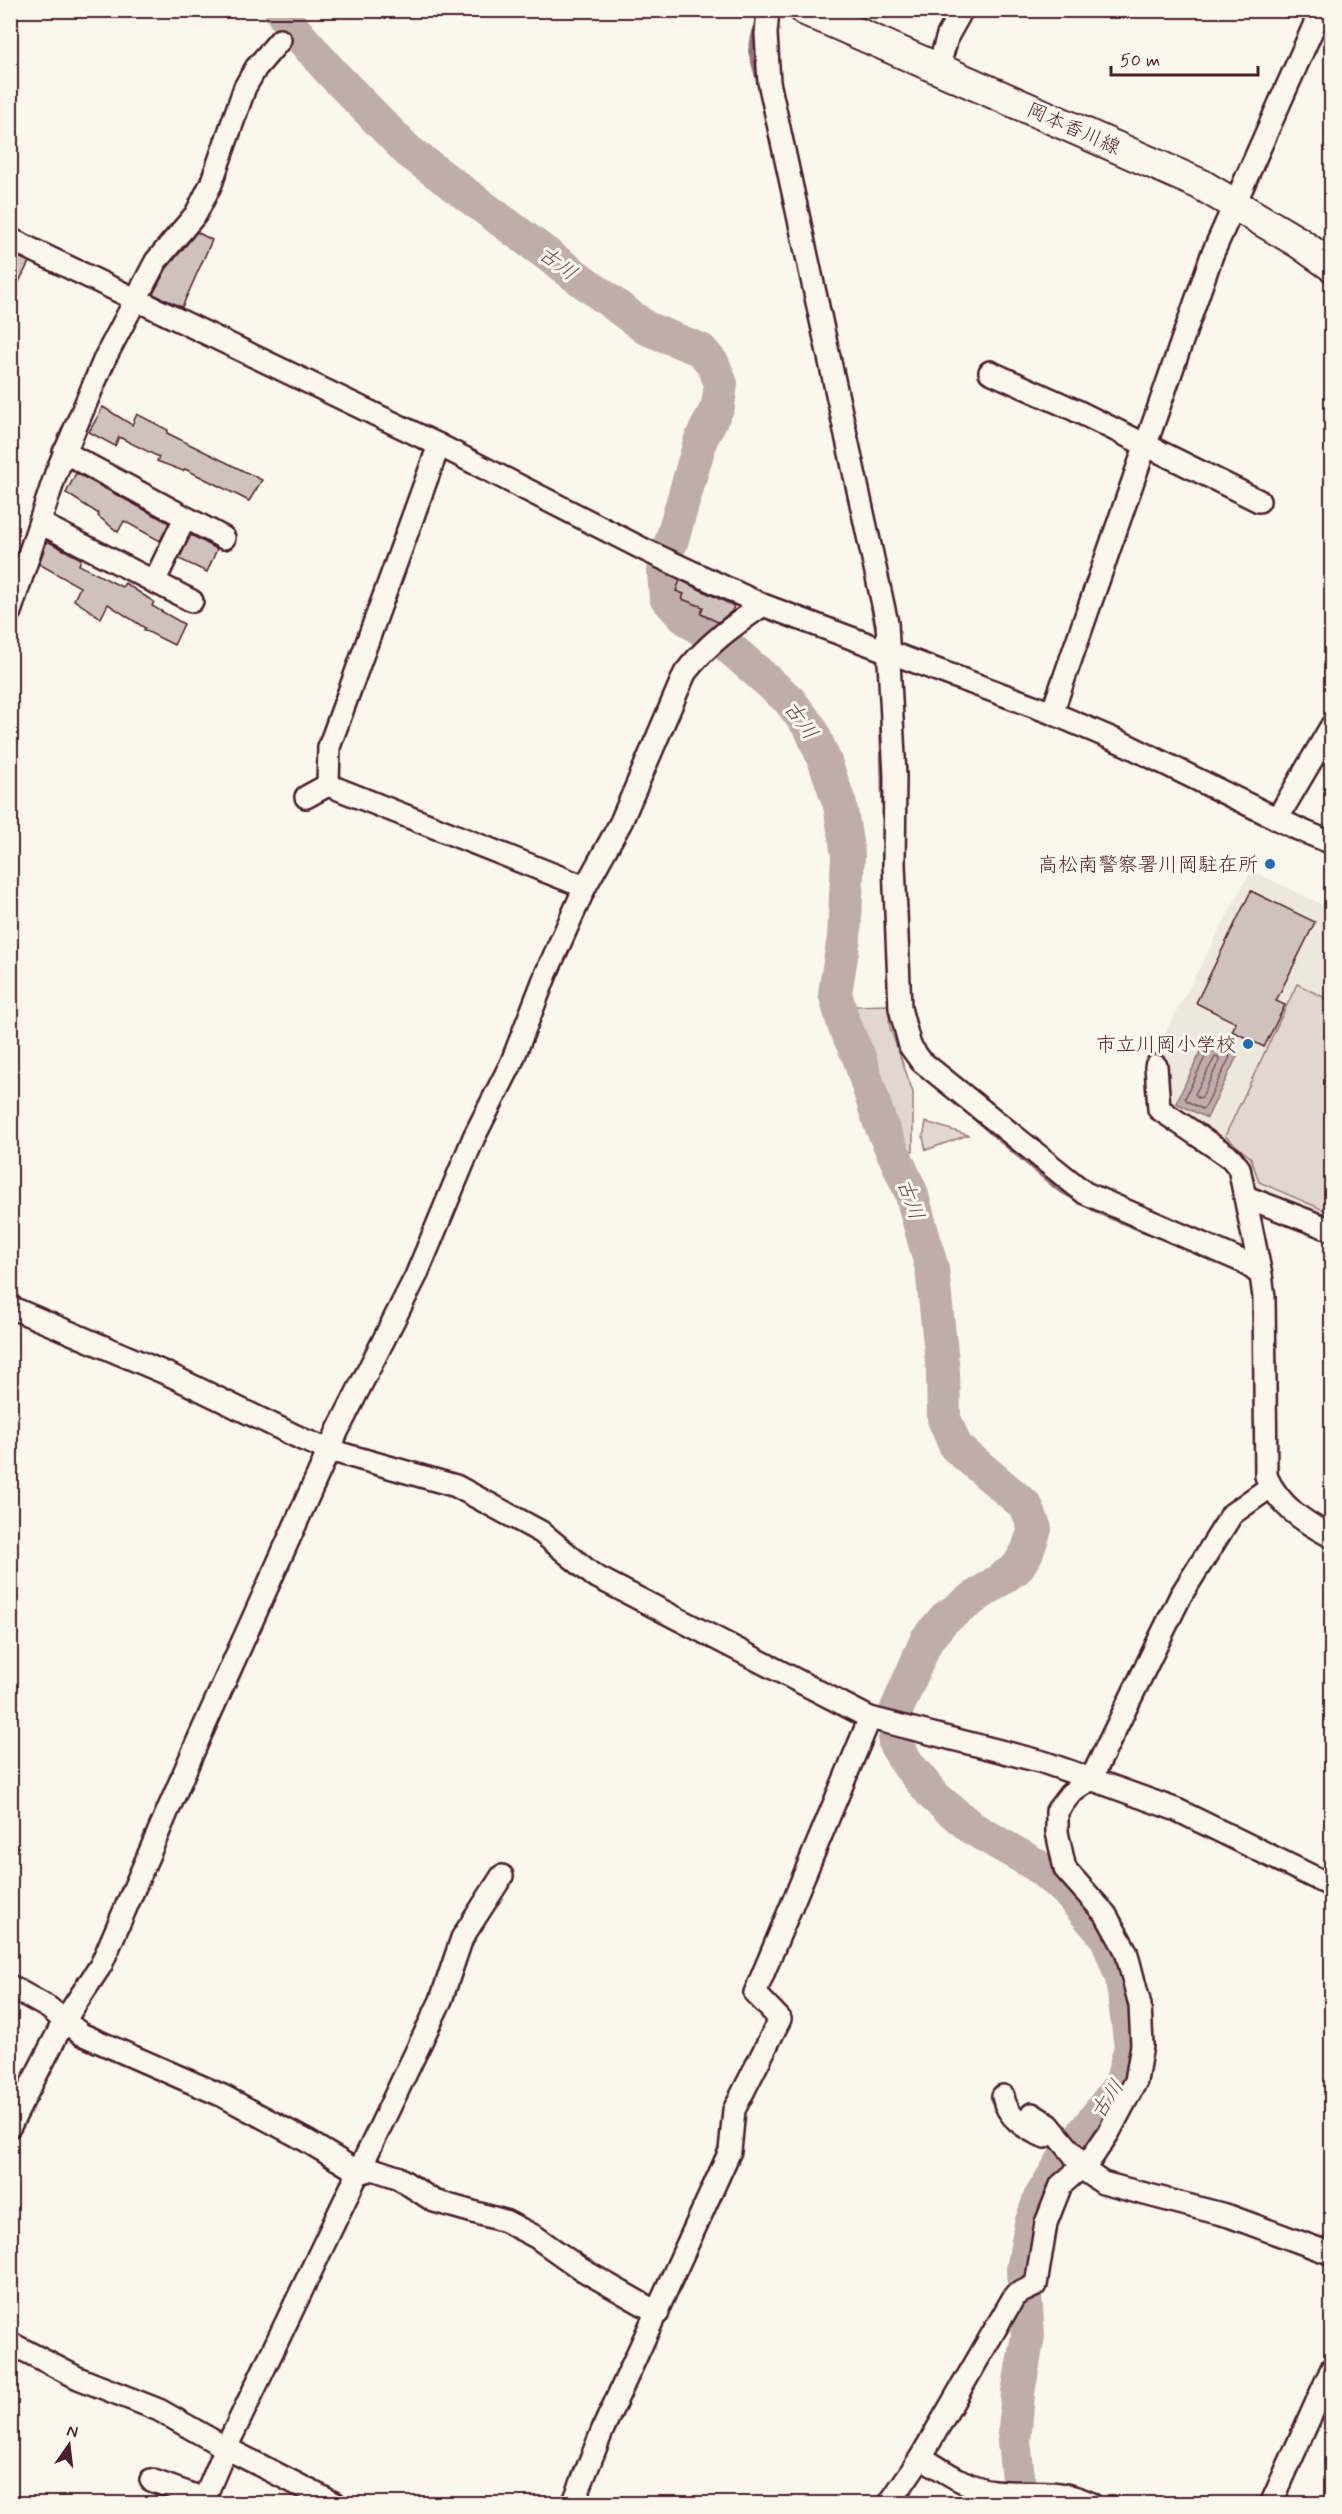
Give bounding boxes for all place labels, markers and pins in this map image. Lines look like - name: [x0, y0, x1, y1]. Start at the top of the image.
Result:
- place label: 高松南警察署川岡駐在所: [1038, 852, 1258, 879]
- marker: 高松南警察署川岡駐在所: [1263, 857, 1277, 871]
- place label: 市立川岡小学校: [1096, 1032, 1236, 1059]
- marker: 市立川岡小学校: [1241, 1037, 1255, 1051]

